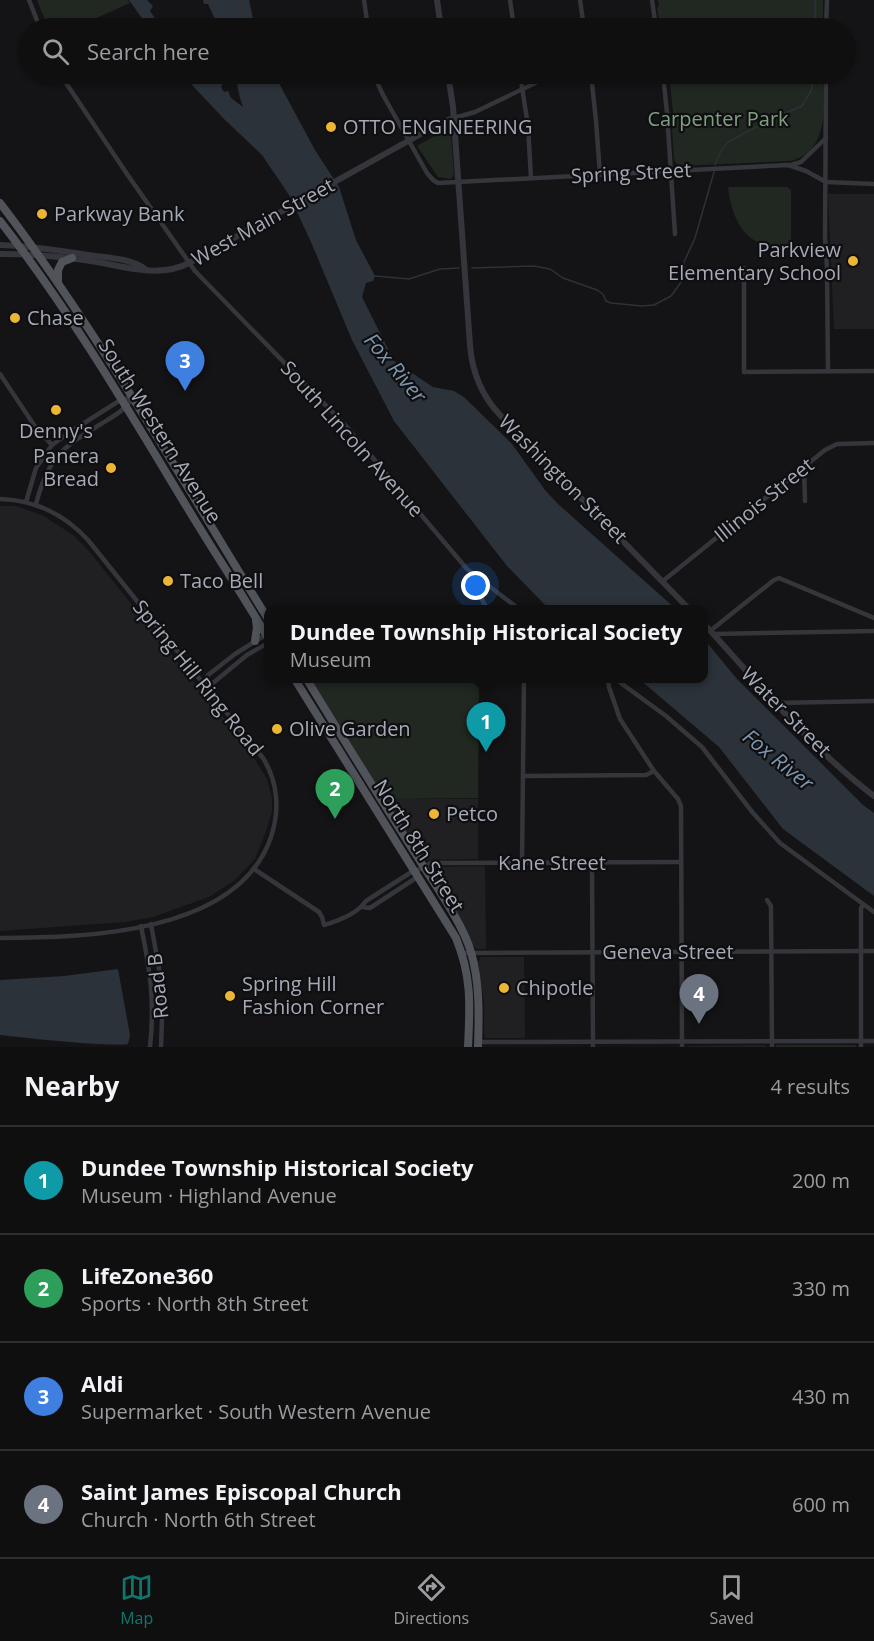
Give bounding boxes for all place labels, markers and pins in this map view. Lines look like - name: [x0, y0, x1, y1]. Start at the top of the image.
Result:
- place label: OTTO ENGINEERING: [343, 113, 532, 140]
- marker: OTTO ENGINEERING: [324, 120, 338, 134]
- place label: Parkway Bank: [54, 200, 185, 227]
- marker: Parkway Bank: [35, 207, 49, 221]
- place label: Parkview Elementary School: [668, 236, 842, 286]
- marker: Parkview Elementary School: [846, 254, 860, 268]
- place label: Chase: [27, 304, 84, 331]
- marker: Chase: [8, 311, 22, 325]
- pin: 3: [166, 342, 204, 391]
- marker: Denny's: [49, 403, 63, 417]
- place label: Denny's: [19, 417, 93, 444]
- place label: Panera Bread: [33, 442, 99, 492]
- marker: Panera Bread: [104, 461, 118, 475]
- place label: Taco Bell: [180, 567, 263, 594]
- marker: Taco Bell: [161, 574, 175, 588]
- pin: 1: [466, 702, 506, 752]
- place label: Olive Garden: [289, 715, 411, 742]
- marker: Olive Garden: [270, 722, 284, 736]
- pin: 2: [316, 770, 354, 819]
- place label: Petco: [446, 800, 498, 827]
- marker: Petco: [427, 807, 441, 821]
- place label: Spring Hill Fashion Corner: [242, 970, 384, 1020]
- place label: Chipotle: [516, 974, 594, 1001]
- pin: 4: [680, 974, 718, 1024]
- marker: Chipotle: [497, 981, 511, 995]
- marker: Spring Hill Fashion Corner: [223, 989, 237, 1003]

